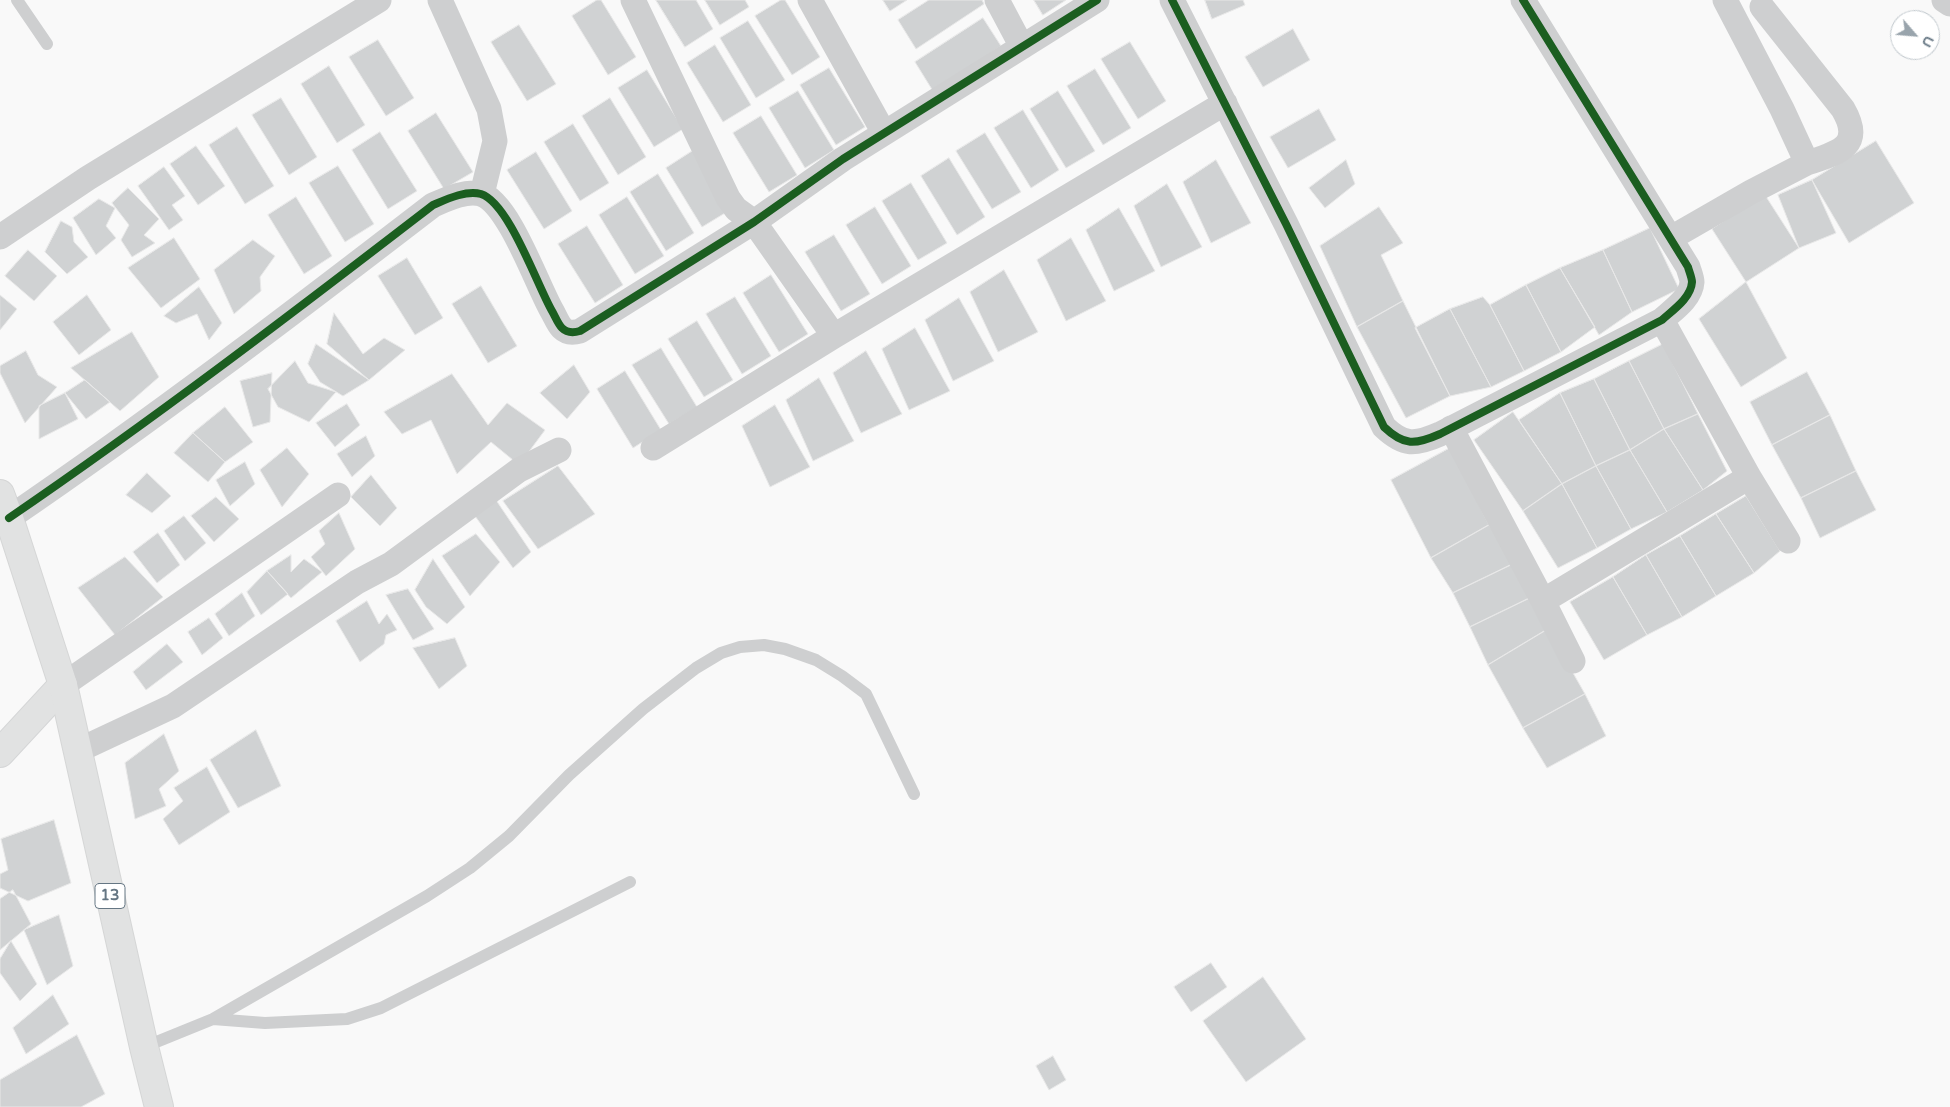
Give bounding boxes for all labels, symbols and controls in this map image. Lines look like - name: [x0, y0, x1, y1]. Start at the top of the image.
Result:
- north arrow: [1890, 10, 1940, 60]
- text: U: [1918, 33, 1938, 50]
- road number: 13: [95, 884, 125, 908]

